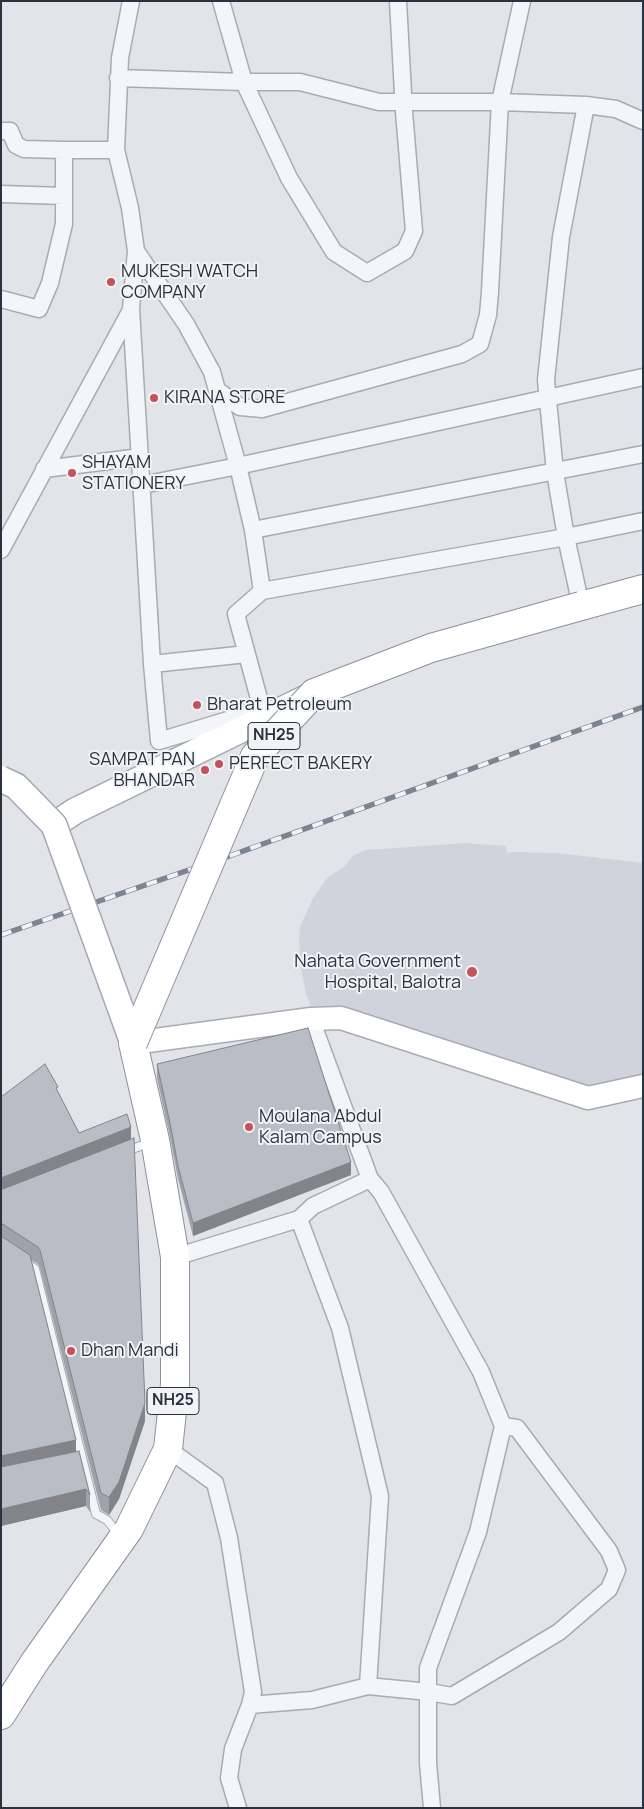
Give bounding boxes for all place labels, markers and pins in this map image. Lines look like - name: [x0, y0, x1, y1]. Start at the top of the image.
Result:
- place label: MUKESH WATCH COMPANY: [121, 261, 258, 304]
- marker: MUKESH WATCH COMPANY: [105, 276, 117, 288]
- place label: KIRANA STORE: [164, 387, 285, 409]
- marker: KIRANA STORE: [148, 392, 160, 404]
- place label: SHAYAM STATIONERY: [82, 452, 185, 494]
- marker: SHAYAM STATIONERY: [66, 467, 78, 479]
- place label: Bharat Petroleum: [207, 694, 352, 716]
- marker: Bharat Petroleum: [191, 699, 203, 711]
- place label: SAMPAT PAN BHANDAR: [89, 749, 195, 792]
- place label: PERFECT BAKERY: [229, 753, 372, 775]
- marker: PERFECT BAKERY: [213, 758, 225, 770]
- marker: SAMPAT PAN BHANDAR: [199, 764, 211, 776]
- place label: Nahata Government Hospital, Balotra: [294, 951, 461, 994]
- marker: Nahata Government Hospital, Balotra: [465, 965, 479, 979]
- place label: Moulana Abdul Kalam Campus: [259, 1106, 382, 1148]
- marker: Moulana Abdul Kalam Campus: [243, 1121, 255, 1133]
- place label: Dhan Mandi: [81, 1340, 179, 1362]
- marker: Dhan Mandi: [65, 1345, 77, 1357]

